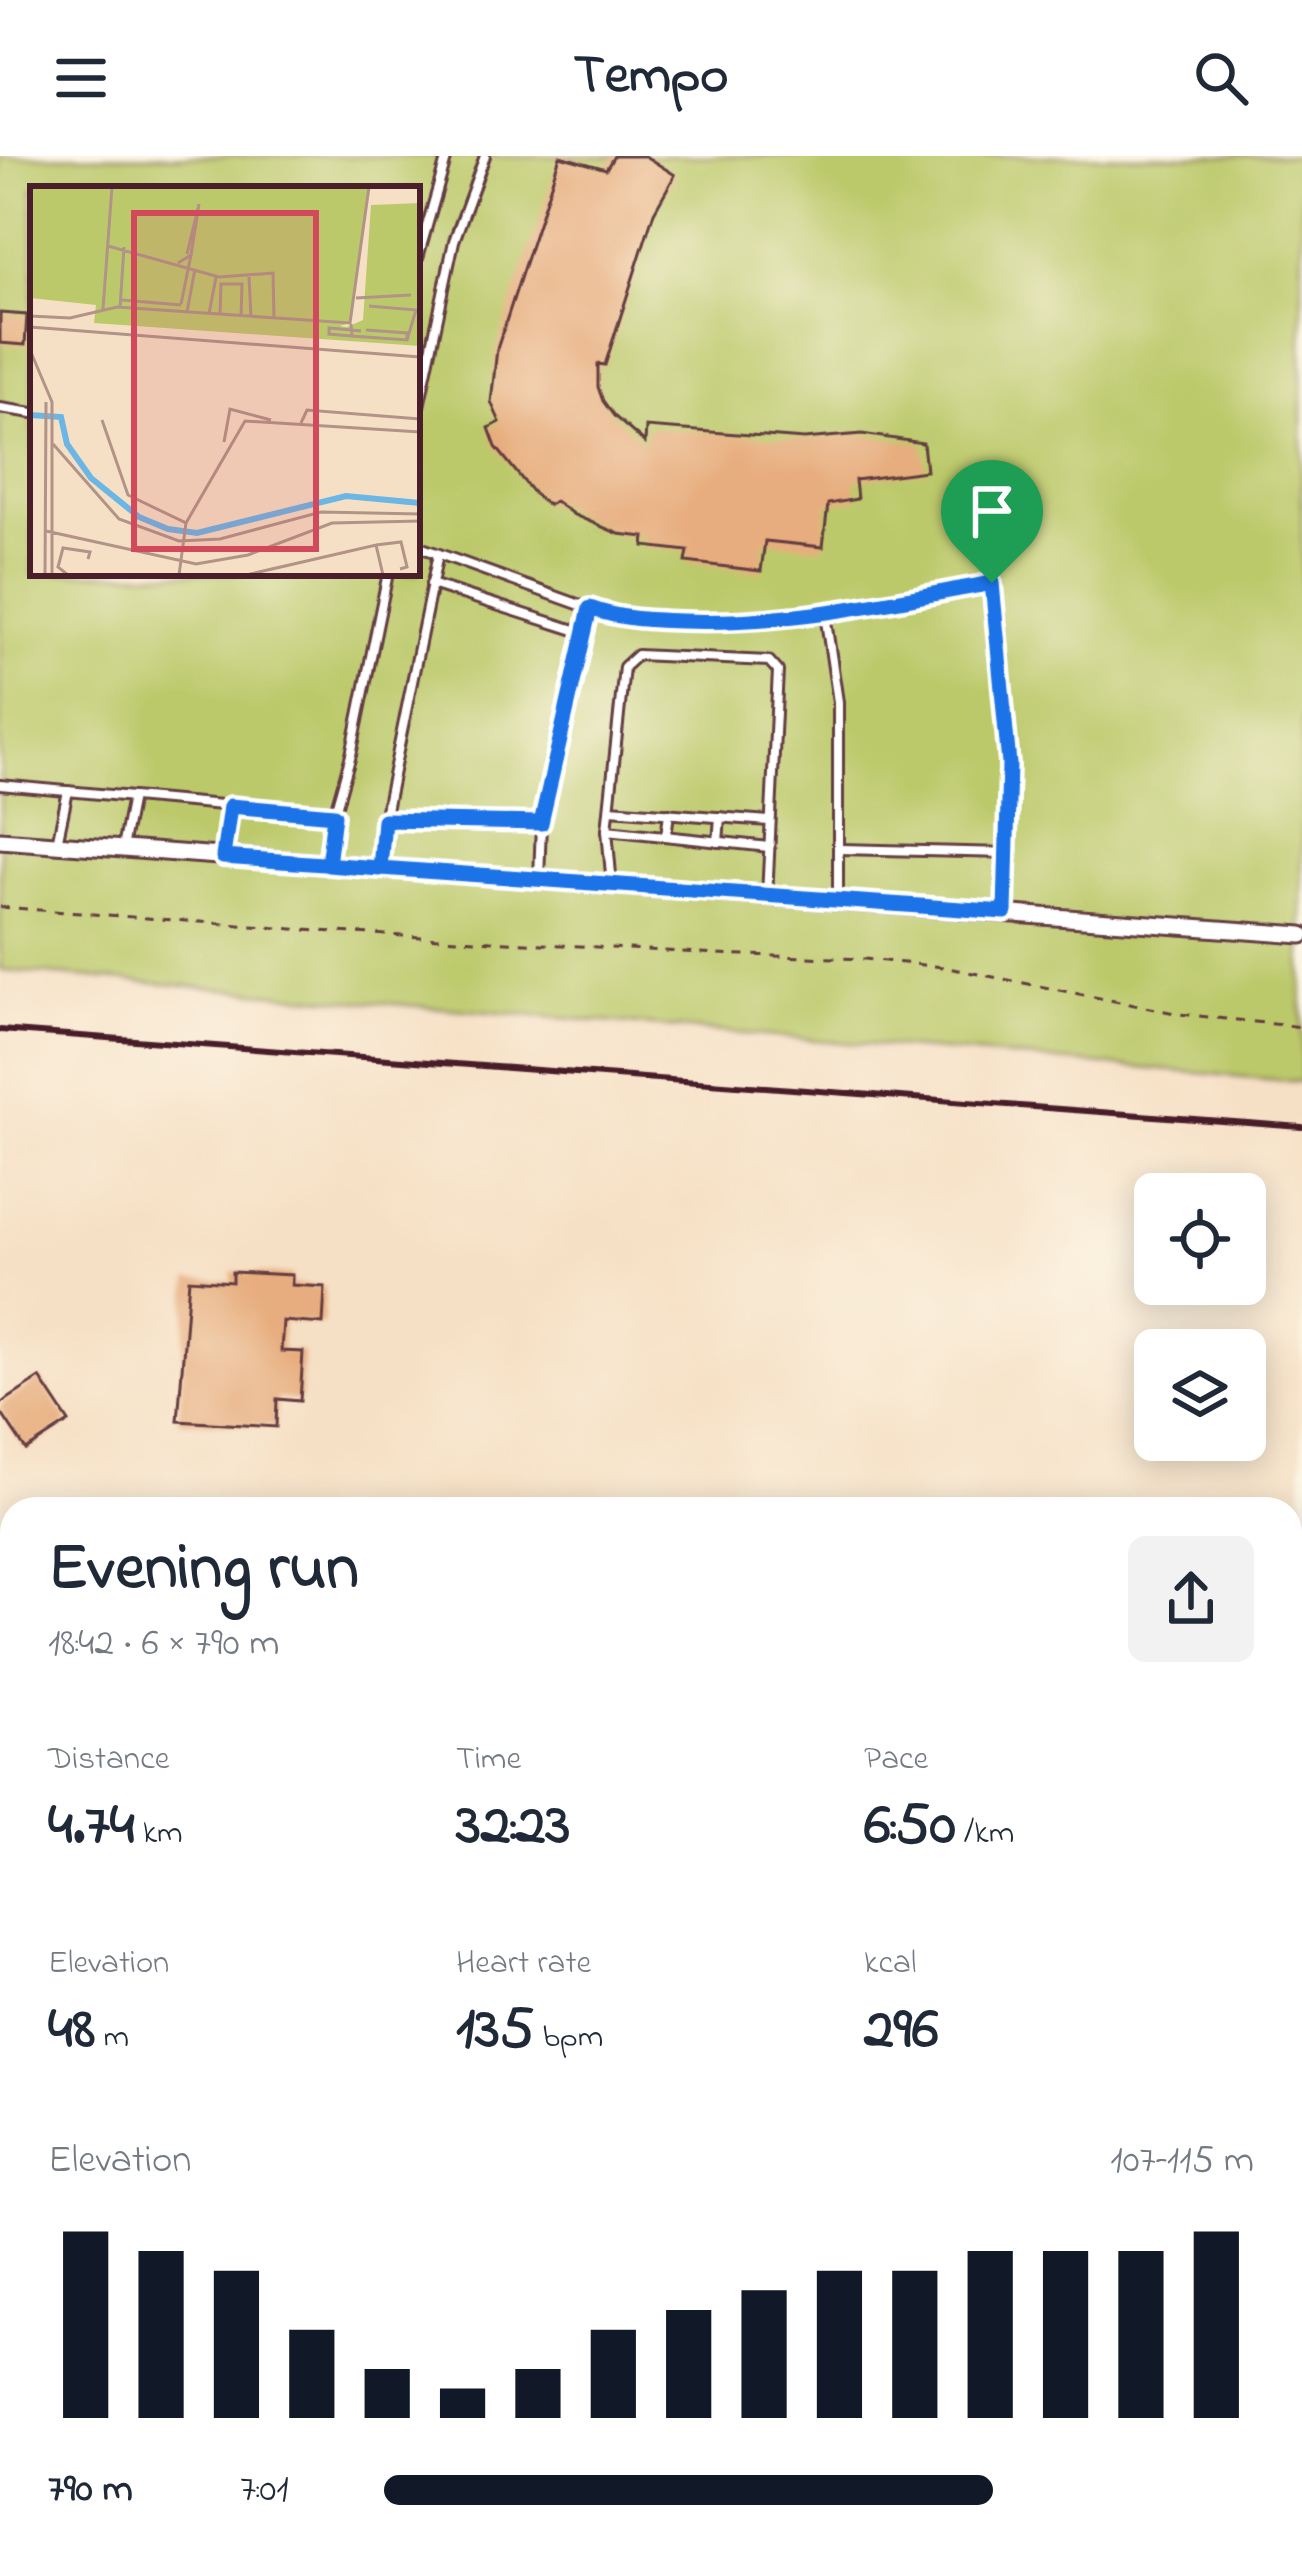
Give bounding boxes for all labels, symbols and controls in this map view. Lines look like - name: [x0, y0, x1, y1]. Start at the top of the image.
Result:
- text: Tempo: [574, 39, 728, 117]
- icon: menu: [48, 45, 114, 111]
- icon: search: [1188, 45, 1254, 111]
- inset map: [30, 186, 420, 576]
- pin: [941, 460, 1043, 583]
- icon: arrive: [959, 478, 1025, 544]
- map controls: [1134, 1173, 1266, 1461]
- button: locate: [1134, 1173, 1266, 1305]
- button: layers: [1134, 1329, 1266, 1461]
- text: Evening run: [48, 1523, 359, 1619]
- button: share: [1128, 1536, 1254, 1662]
- text: 18:42 · 6 × 790 m: [48, 1616, 280, 1673]
- text: Distance: [48, 1736, 170, 1784]
- text: Time: [456, 1736, 521, 1784]
- text: Pace: [864, 1736, 928, 1784]
- text: 4.74: [48, 1784, 134, 1871]
- text: 32:23: [456, 1784, 570, 1871]
- text: 6:50: [864, 1784, 956, 1871]
- text: km: [134, 1810, 183, 1858]
- text: /km: [956, 1810, 1014, 1858]
- text: Elevation: [48, 1940, 169, 1988]
- text: Heart rate: [456, 1940, 591, 1988]
- text: kcal: [864, 1940, 916, 1988]
- text: 48: [48, 1988, 95, 2075]
- text: 135: [456, 1988, 534, 2075]
- text: 296: [864, 1988, 938, 2075]
- text: m: [95, 2014, 129, 2062]
- text: bpm: [534, 2014, 603, 2062]
- text: Elevation: [48, 2133, 191, 2190]
- text: 107–115 m: [1110, 2133, 1254, 2190]
- text: 790 m: [48, 2462, 133, 2519]
- text: 7:01: [240, 2462, 289, 2519]

